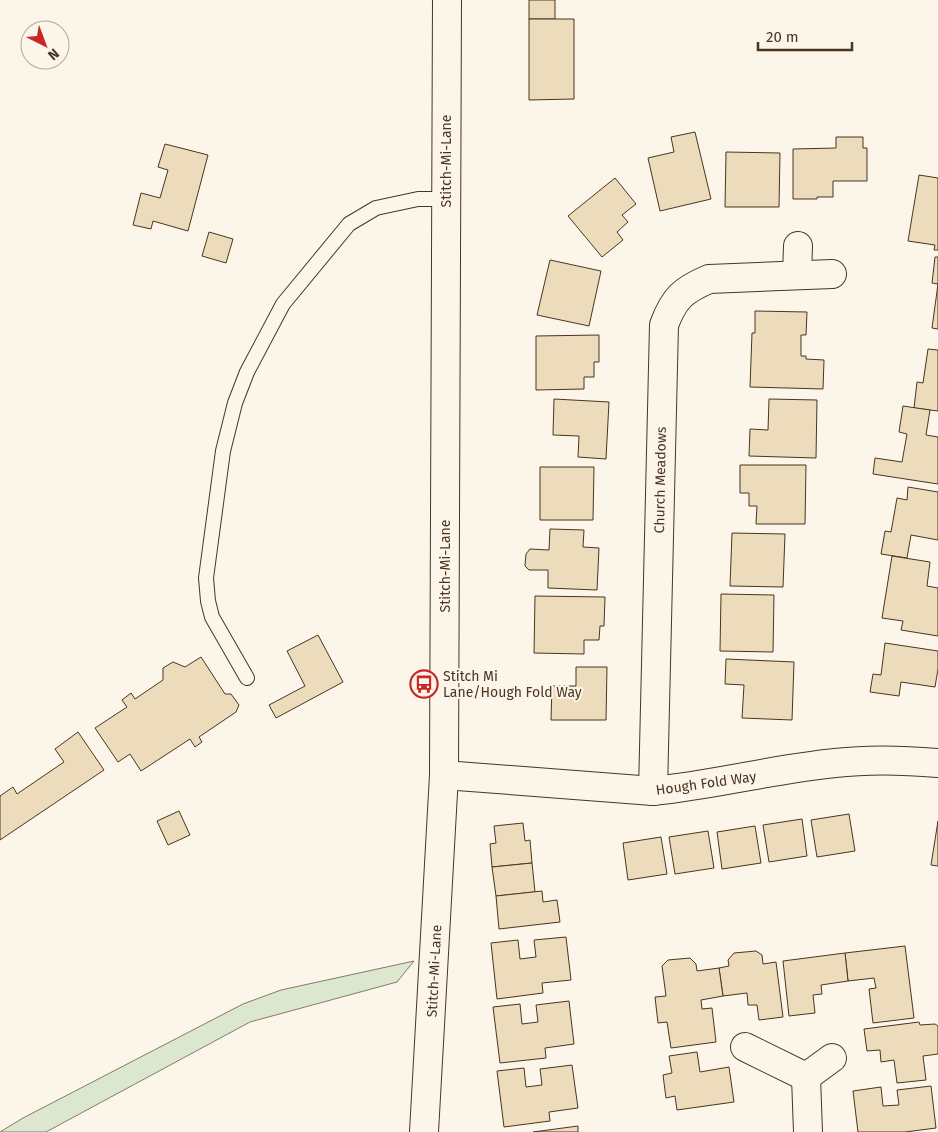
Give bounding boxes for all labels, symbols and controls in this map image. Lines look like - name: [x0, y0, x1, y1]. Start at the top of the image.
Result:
- north arrow: [20, 20, 70, 70]
- scale bar: [758, 20, 852, 52]
- text: 20 m: [766, 28, 799, 46]
- text: N: [44, 45, 63, 64]
- street label: Stitch-Mi-Lane: [438, 115, 455, 207]
- street label: Church Meadows: [651, 426, 670, 534]
- street label: Stitch-Mi-Lane: [437, 520, 454, 612]
- place label: Stitch Mi Lane/Hough Fold Way: [443, 668, 582, 701]
- bus stop icon: Stitch Mi Lane/Hough Fold Way: [409, 669, 439, 699]
- street label: Hough Fold Way: [655, 768, 757, 799]
- street label: Stitch-Mi-Lane: [424, 924, 445, 1018]

